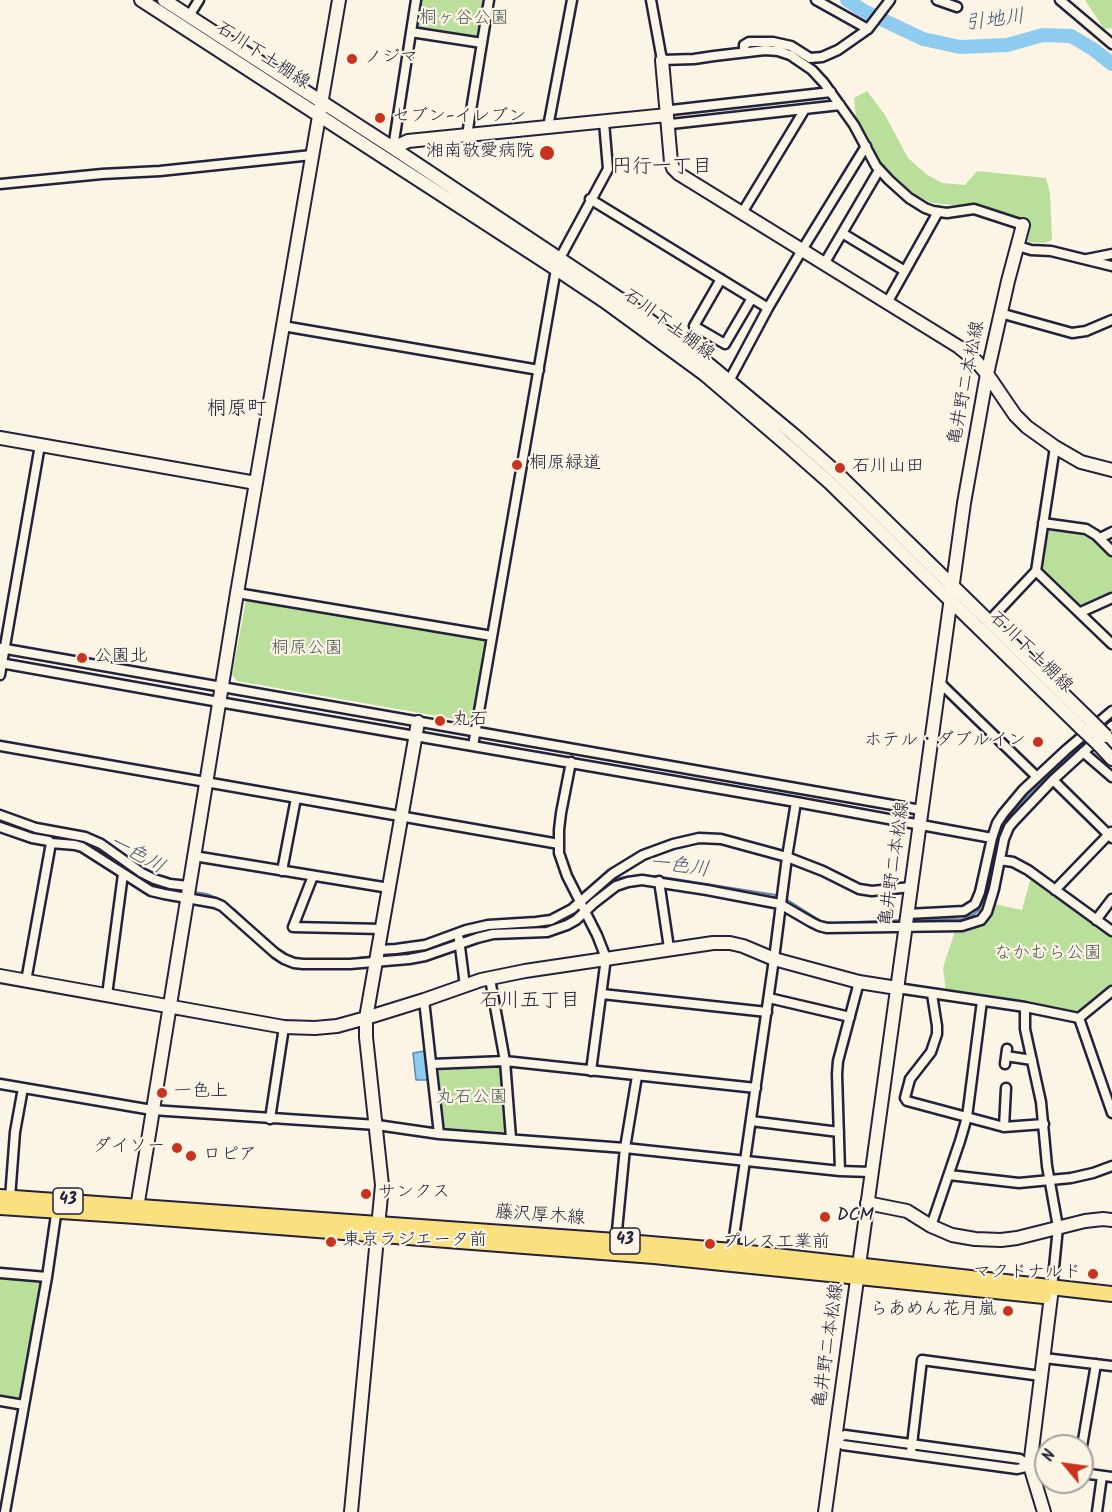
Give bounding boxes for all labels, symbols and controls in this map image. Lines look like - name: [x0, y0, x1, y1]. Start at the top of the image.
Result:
- water label: 引地川: [964, 6, 1026, 38]
- park label: 桐ヶ谷公園: [419, 9, 509, 31]
- street label: 石川下土棚線: [211, 19, 313, 95]
- place label: ノジマ: [364, 48, 418, 70]
- marker: ノジマ: [345, 52, 359, 66]
- place label: セブン-イレブン: [392, 107, 526, 129]
- marker: セブン-イレブン: [373, 111, 387, 125]
- place label: 湘南敬愛病院: [426, 142, 534, 164]
- marker: 湘南敬愛病院: [538, 144, 556, 162]
- district label: 円行一丁目: [612, 157, 712, 181]
- street label: 石川下土棚線: [618, 286, 718, 366]
- street label: 亀井野二本松線: [945, 319, 991, 447]
- district label: 桐原町: [207, 399, 267, 423]
- place label: 桐原緑道: [529, 454, 601, 476]
- place label: 石川山田: [852, 457, 924, 479]
- marker: 桐原緑道: [510, 458, 524, 472]
- marker: 石川山田: [833, 461, 847, 475]
- street label: 石川下土棚線: [984, 608, 1076, 698]
- park label: 桐原公園: [271, 639, 343, 661]
- place label: 公園北: [94, 647, 148, 669]
- marker: 公園北: [75, 651, 89, 665]
- place label: 丸石: [452, 710, 488, 732]
- marker: 丸石: [433, 714, 447, 728]
- place label: ホテル・ダブルイン: [864, 731, 1026, 753]
- marker: ホテル・ダブルイン: [1031, 735, 1045, 749]
- street label: 亀井野二本松線: [877, 800, 915, 928]
- water label: 一色川: [104, 831, 168, 881]
- water label: 一色川: [648, 852, 710, 884]
- park label: なかむら公園: [994, 944, 1102, 966]
- district label: 石川五丁目: [480, 991, 580, 1015]
- place label: 一色上: [174, 1082, 228, 1104]
- marker: 一色上: [155, 1086, 169, 1100]
- park label: 丸石公園: [436, 1088, 508, 1110]
- place label: ダイソー: [93, 1137, 165, 1159]
- marker: ダイソー: [170, 1141, 184, 1155]
- place label: ロピア: [203, 1145, 257, 1167]
- marker: ロピア: [184, 1149, 198, 1163]
- place label: サンクス: [378, 1183, 450, 1205]
- marker: サンクス: [359, 1187, 373, 1201]
- road number: 43: [53, 1188, 83, 1214]
- street label: 藤沢厚木線: [494, 1203, 586, 1231]
- place label: DCM: [837, 1206, 874, 1228]
- marker: DCM: [818, 1210, 832, 1224]
- road number: 43: [610, 1228, 640, 1254]
- place label: 東京ラジエータ前: [343, 1231, 487, 1253]
- place label: プレス工業前: [722, 1233, 830, 1255]
- marker: 東京ラジエータ前: [324, 1235, 338, 1249]
- marker: プレス工業前: [703, 1237, 717, 1251]
- place label: マクドナルド: [973, 1263, 1081, 1285]
- marker: マクドナルド: [1086, 1267, 1100, 1281]
- street label: 亀井野二本松線: [811, 1282, 849, 1410]
- place label: らあめん花月嵐: [870, 1300, 996, 1322]
- marker: らあめん花月嵐: [1001, 1304, 1015, 1318]
- north arrow: [1034, 1434, 1094, 1494]
- text: N: [1036, 1446, 1063, 1466]

